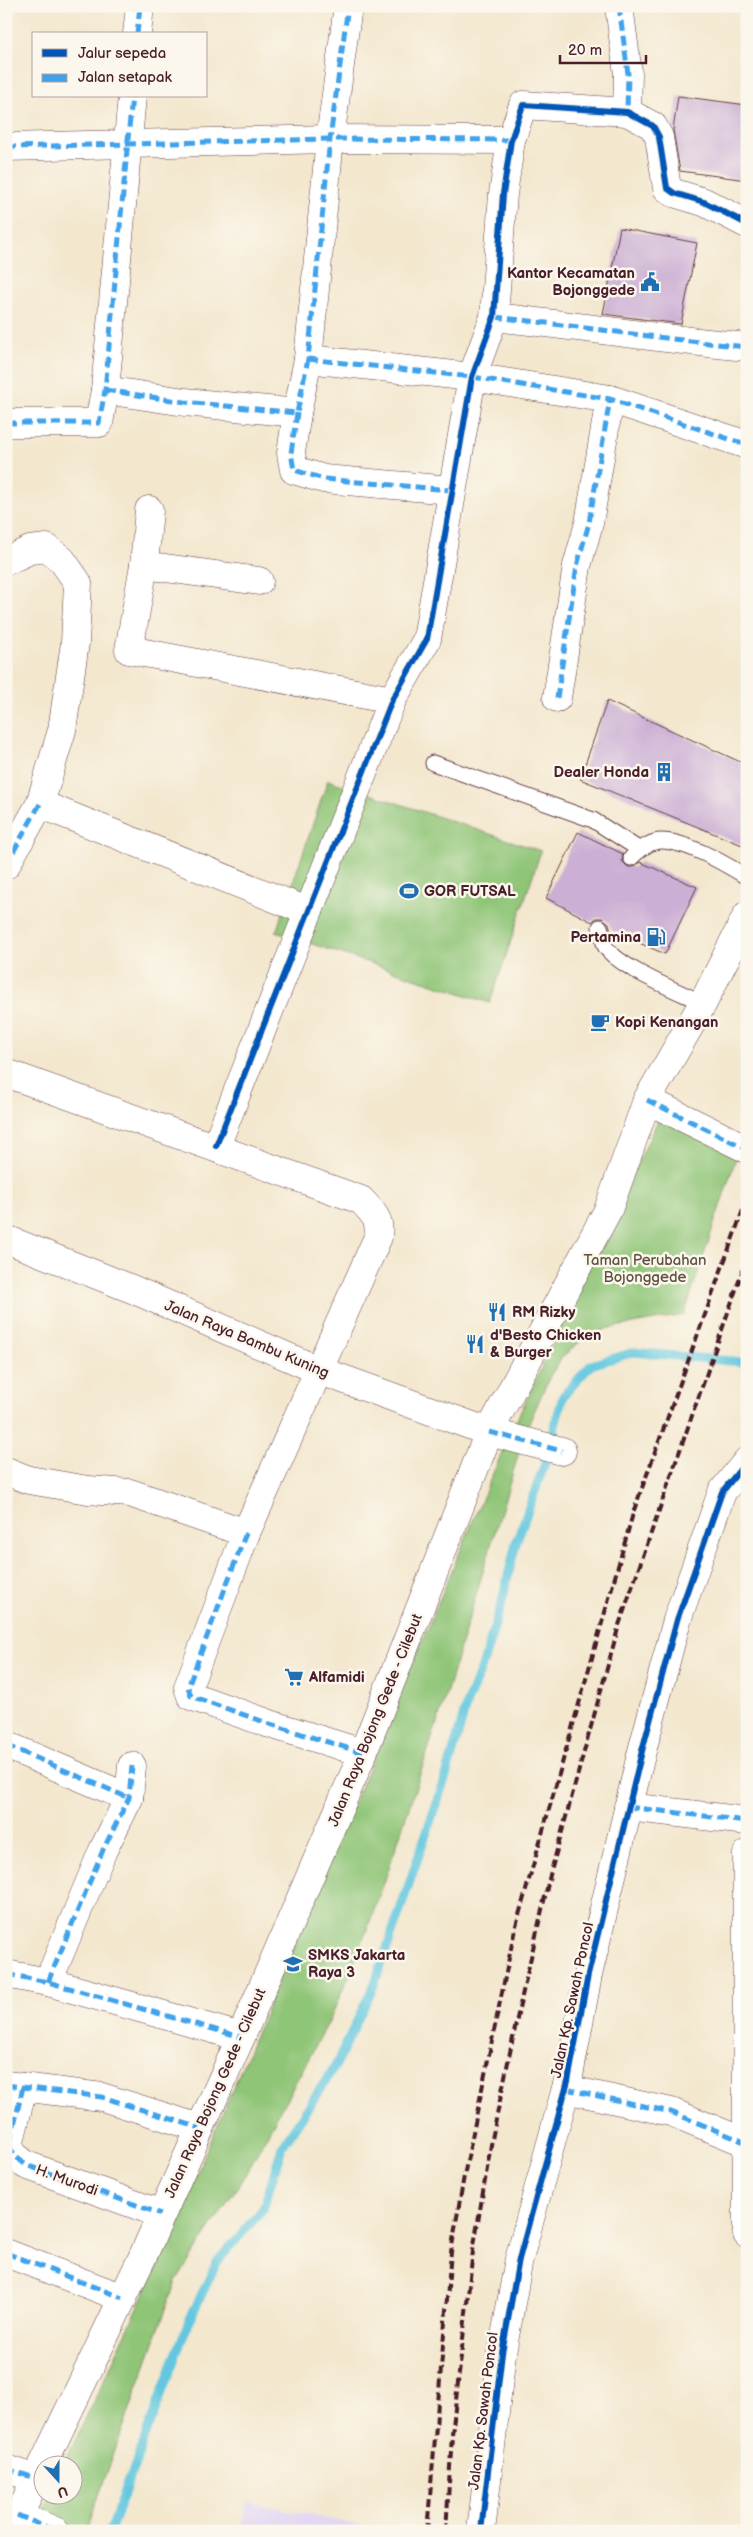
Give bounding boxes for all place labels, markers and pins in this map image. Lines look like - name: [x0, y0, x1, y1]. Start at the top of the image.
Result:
- place label: Kantor Kecamatan Bojonggede: [507, 264, 635, 300]
- public building icon: Kantor Kecamatan Bojonggede: [639, 271, 661, 293]
- building icon: Dealer Honda: [653, 761, 675, 783]
- place label: Dealer Honda: [554, 763, 649, 782]
- sports icon: GOR FUTSAL: [398, 880, 420, 902]
- place label: GOR FUTSAL: [424, 882, 516, 901]
- fuel station icon: Pertamina: [645, 926, 667, 948]
- place label: Pertamina: [571, 928, 641, 947]
- cafe icon: Kopi Kenangan: [589, 1011, 611, 1033]
- place label: Kopi Kenangan: [615, 1013, 719, 1032]
- restaurant icon: RM Rizky: [486, 1301, 508, 1323]
- place label: RM Rizky: [512, 1303, 575, 1322]
- place label: d'Besto Chicken & Burger: [490, 1326, 601, 1362]
- restaurant icon: d'Besto Chicken & Burger: [464, 1333, 486, 1355]
- supermarket icon: Alfamidi: [283, 1666, 305, 1688]
- place label: Alfamidi: [308, 1668, 365, 1687]
- place label: SMKS Jakarta Raya 3: [308, 1946, 405, 1982]
- school or university icon: SMKS Jakarta Raya 3: [282, 1953, 304, 1975]

